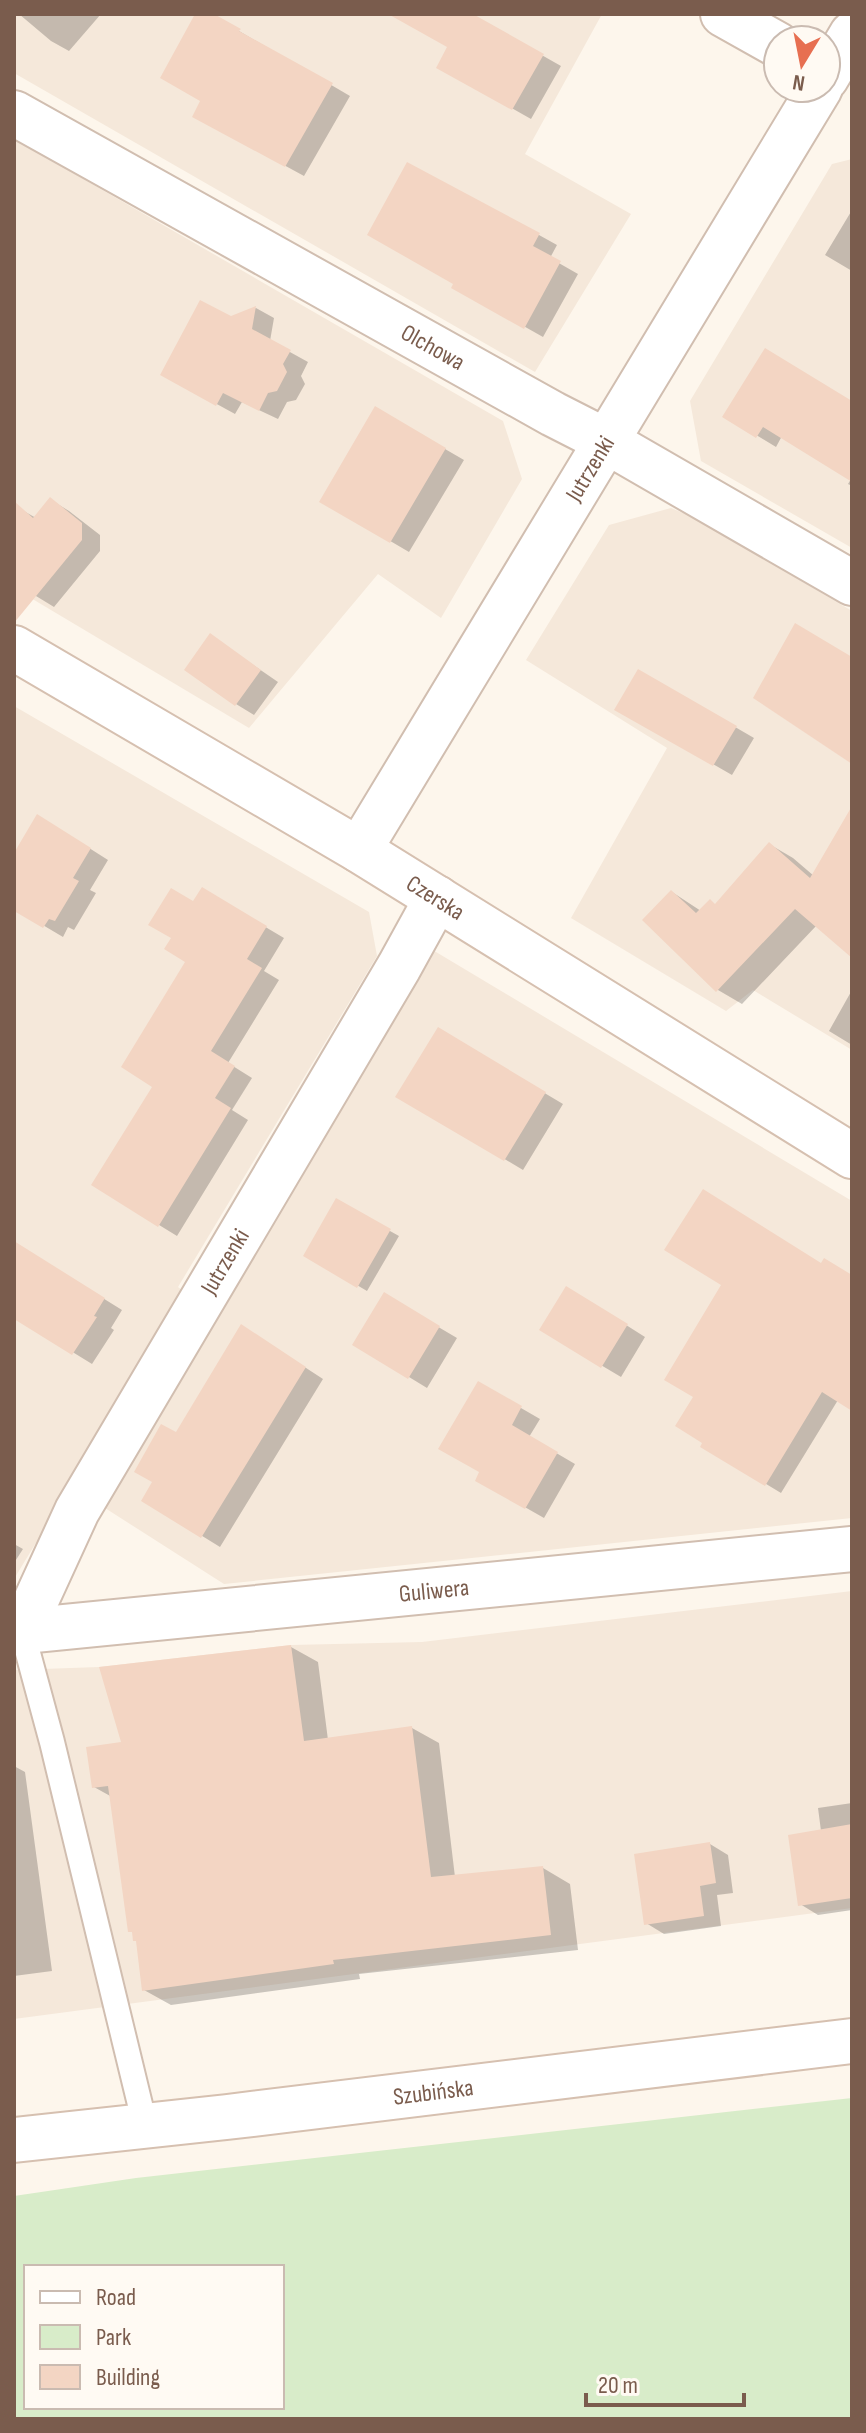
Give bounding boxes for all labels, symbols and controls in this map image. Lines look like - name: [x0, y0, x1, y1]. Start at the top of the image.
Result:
- north arrow: [762, 24, 842, 104]
- text: N: [791, 68, 807, 97]
- street label: Olchowa: [396, 318, 470, 376]
- street label: Jutrzenki: [559, 430, 621, 507]
- street label: Czerska: [401, 869, 470, 927]
- street label: Jutrzenki: [194, 1223, 255, 1300]
- street label: Guliwera: [398, 1573, 470, 1608]
- street label: Szubińska: [391, 2073, 475, 2111]
- legend: [24, 2265, 284, 2409]
- text: Road: [96, 2283, 136, 2312]
- text: Park: [96, 2323, 131, 2352]
- scale bar: [586, 2357, 744, 2407]
- text: Building: [96, 2363, 160, 2392]
- text: 20 m: [598, 2371, 638, 2400]

